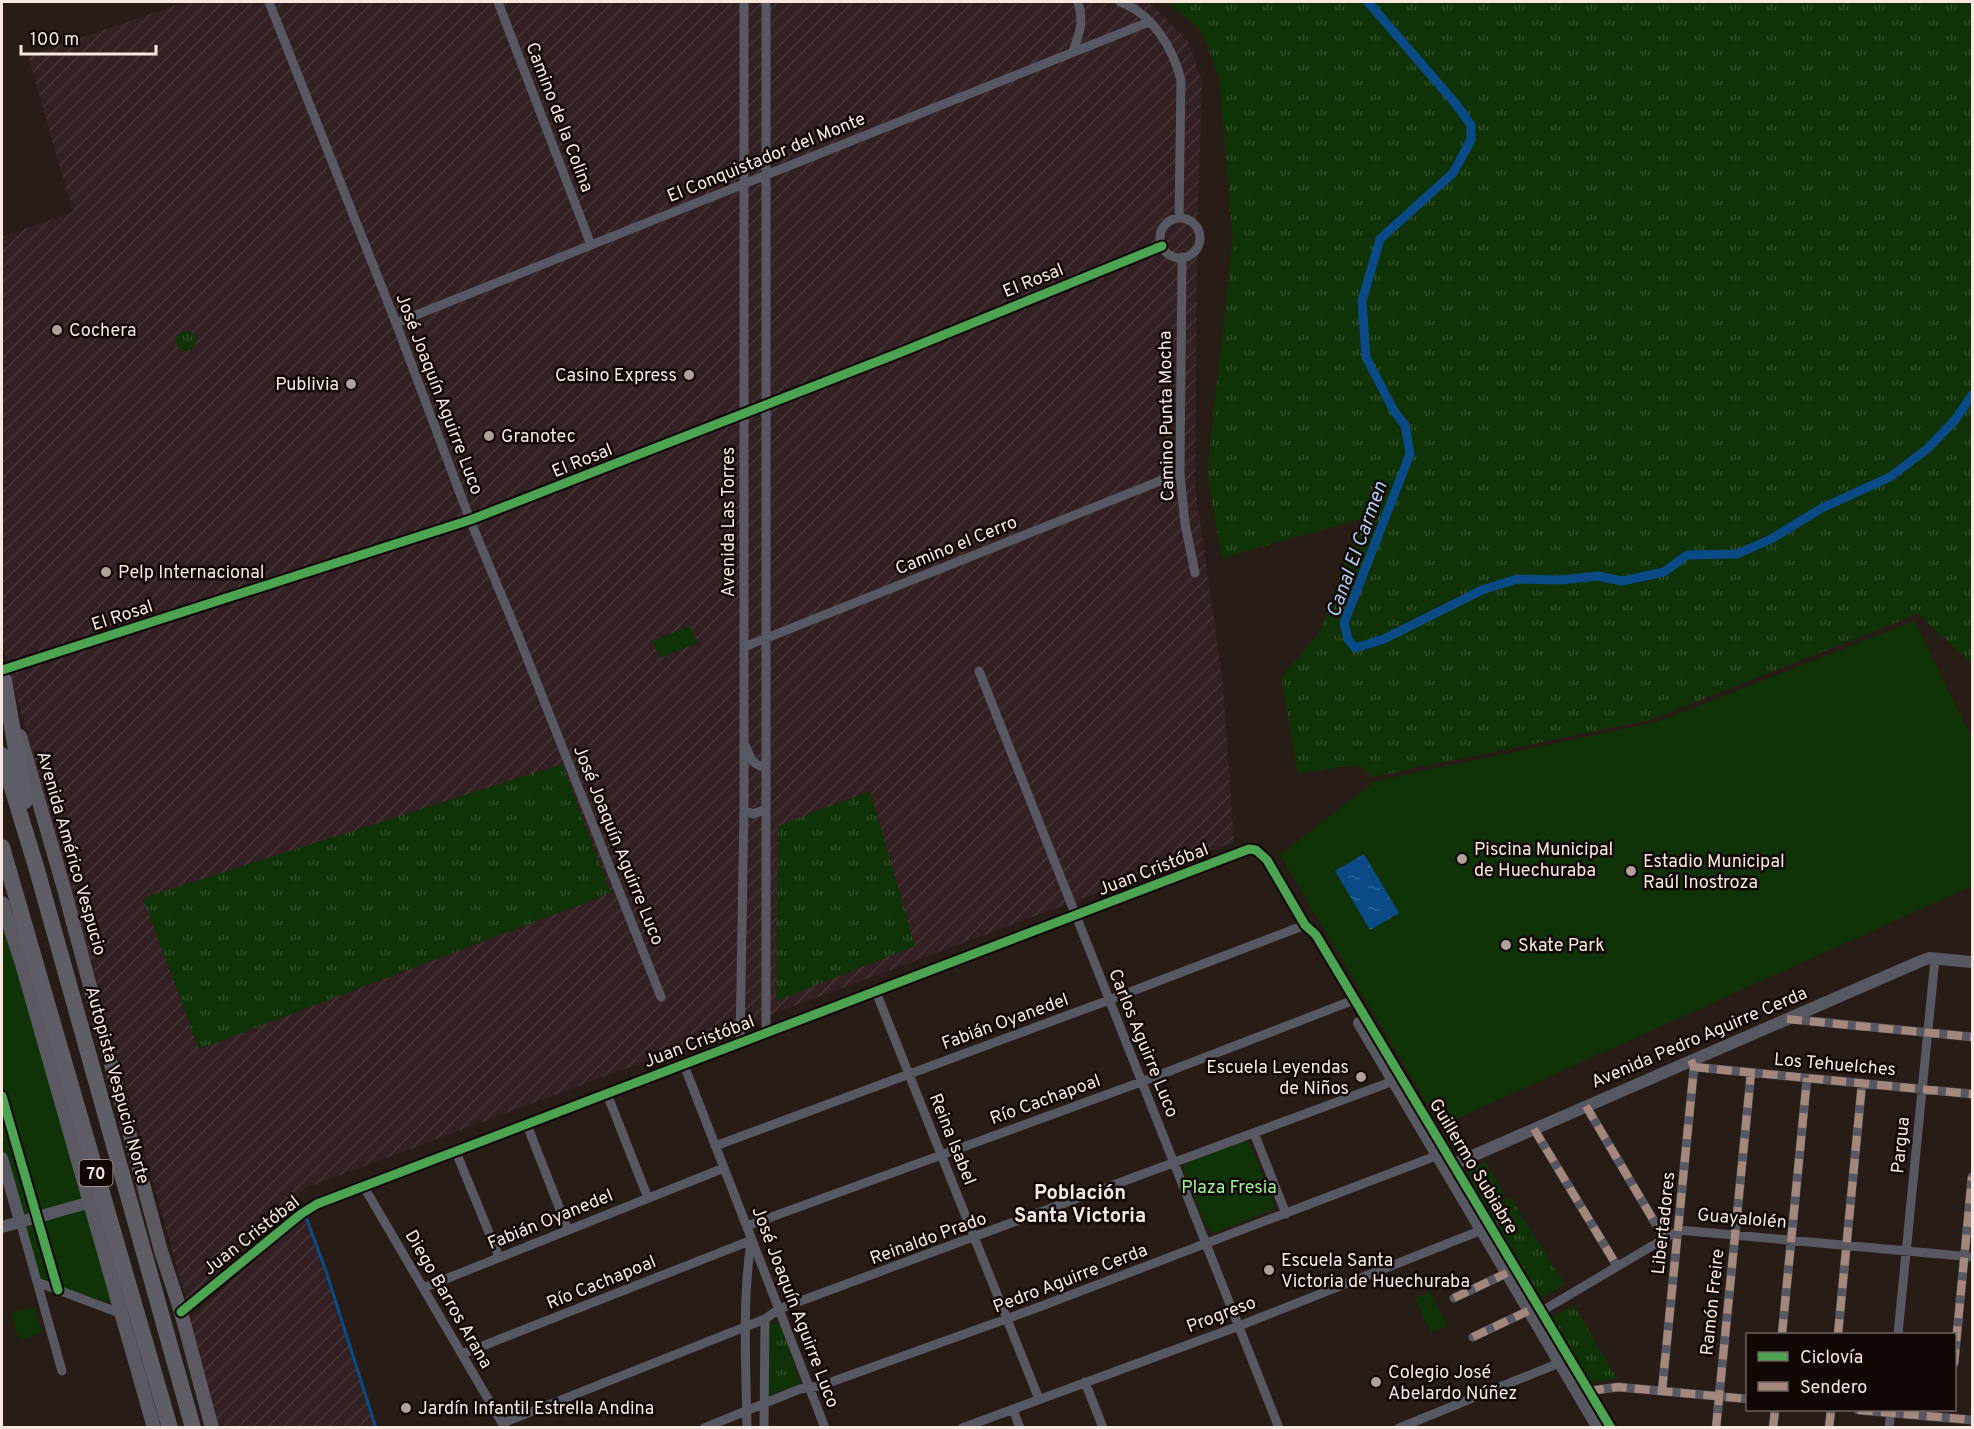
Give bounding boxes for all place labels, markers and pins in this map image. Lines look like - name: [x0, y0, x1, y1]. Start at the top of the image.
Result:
- place label: Cochera: [69, 320, 136, 343]
- marker: Cochera: [50, 323, 64, 337]
- place label: Casino Express: [555, 365, 677, 388]
- marker: Casino Express: [682, 368, 696, 382]
- place label: Publivia: [275, 374, 339, 397]
- marker: Publivia: [344, 377, 358, 391]
- place label: Granotec: [501, 426, 576, 449]
- marker: Granotec: [482, 429, 496, 443]
- place label: Pelp Internacional: [118, 562, 264, 585]
- marker: Pelp Internacional: [99, 565, 113, 579]
- place label: Piscina Municipal de Huechuraba: [1474, 839, 1613, 883]
- place label: Estadio Municipal Raúl Inostroza: [1643, 851, 1785, 895]
- marker: Piscina Municipal de Huechuraba: [1455, 852, 1469, 866]
- marker: Estadio Municipal Raúl Inostroza: [1624, 864, 1638, 878]
- place label: Skate Park: [1518, 935, 1605, 958]
- marker: Skate Park: [1499, 938, 1513, 952]
- place label: Escuela Leyendas de Niños: [1206, 1057, 1349, 1101]
- marker: Escuela Leyendas de Niños: [1354, 1070, 1368, 1084]
- place label: Escuela Santa Victoria de Huechuraba: [1281, 1250, 1470, 1294]
- marker: Escuela Santa Victoria de Huechuraba: [1262, 1263, 1276, 1277]
- place label: Colegio José Abelardo Núñez: [1388, 1362, 1517, 1406]
- marker: Colegio José Abelardo Núñez: [1369, 1375, 1383, 1389]
- place label: Jardín Infantil Estrella Andina: [418, 1398, 654, 1421]
- marker: Jardín Infantil Estrella Andina: [399, 1401, 413, 1415]

